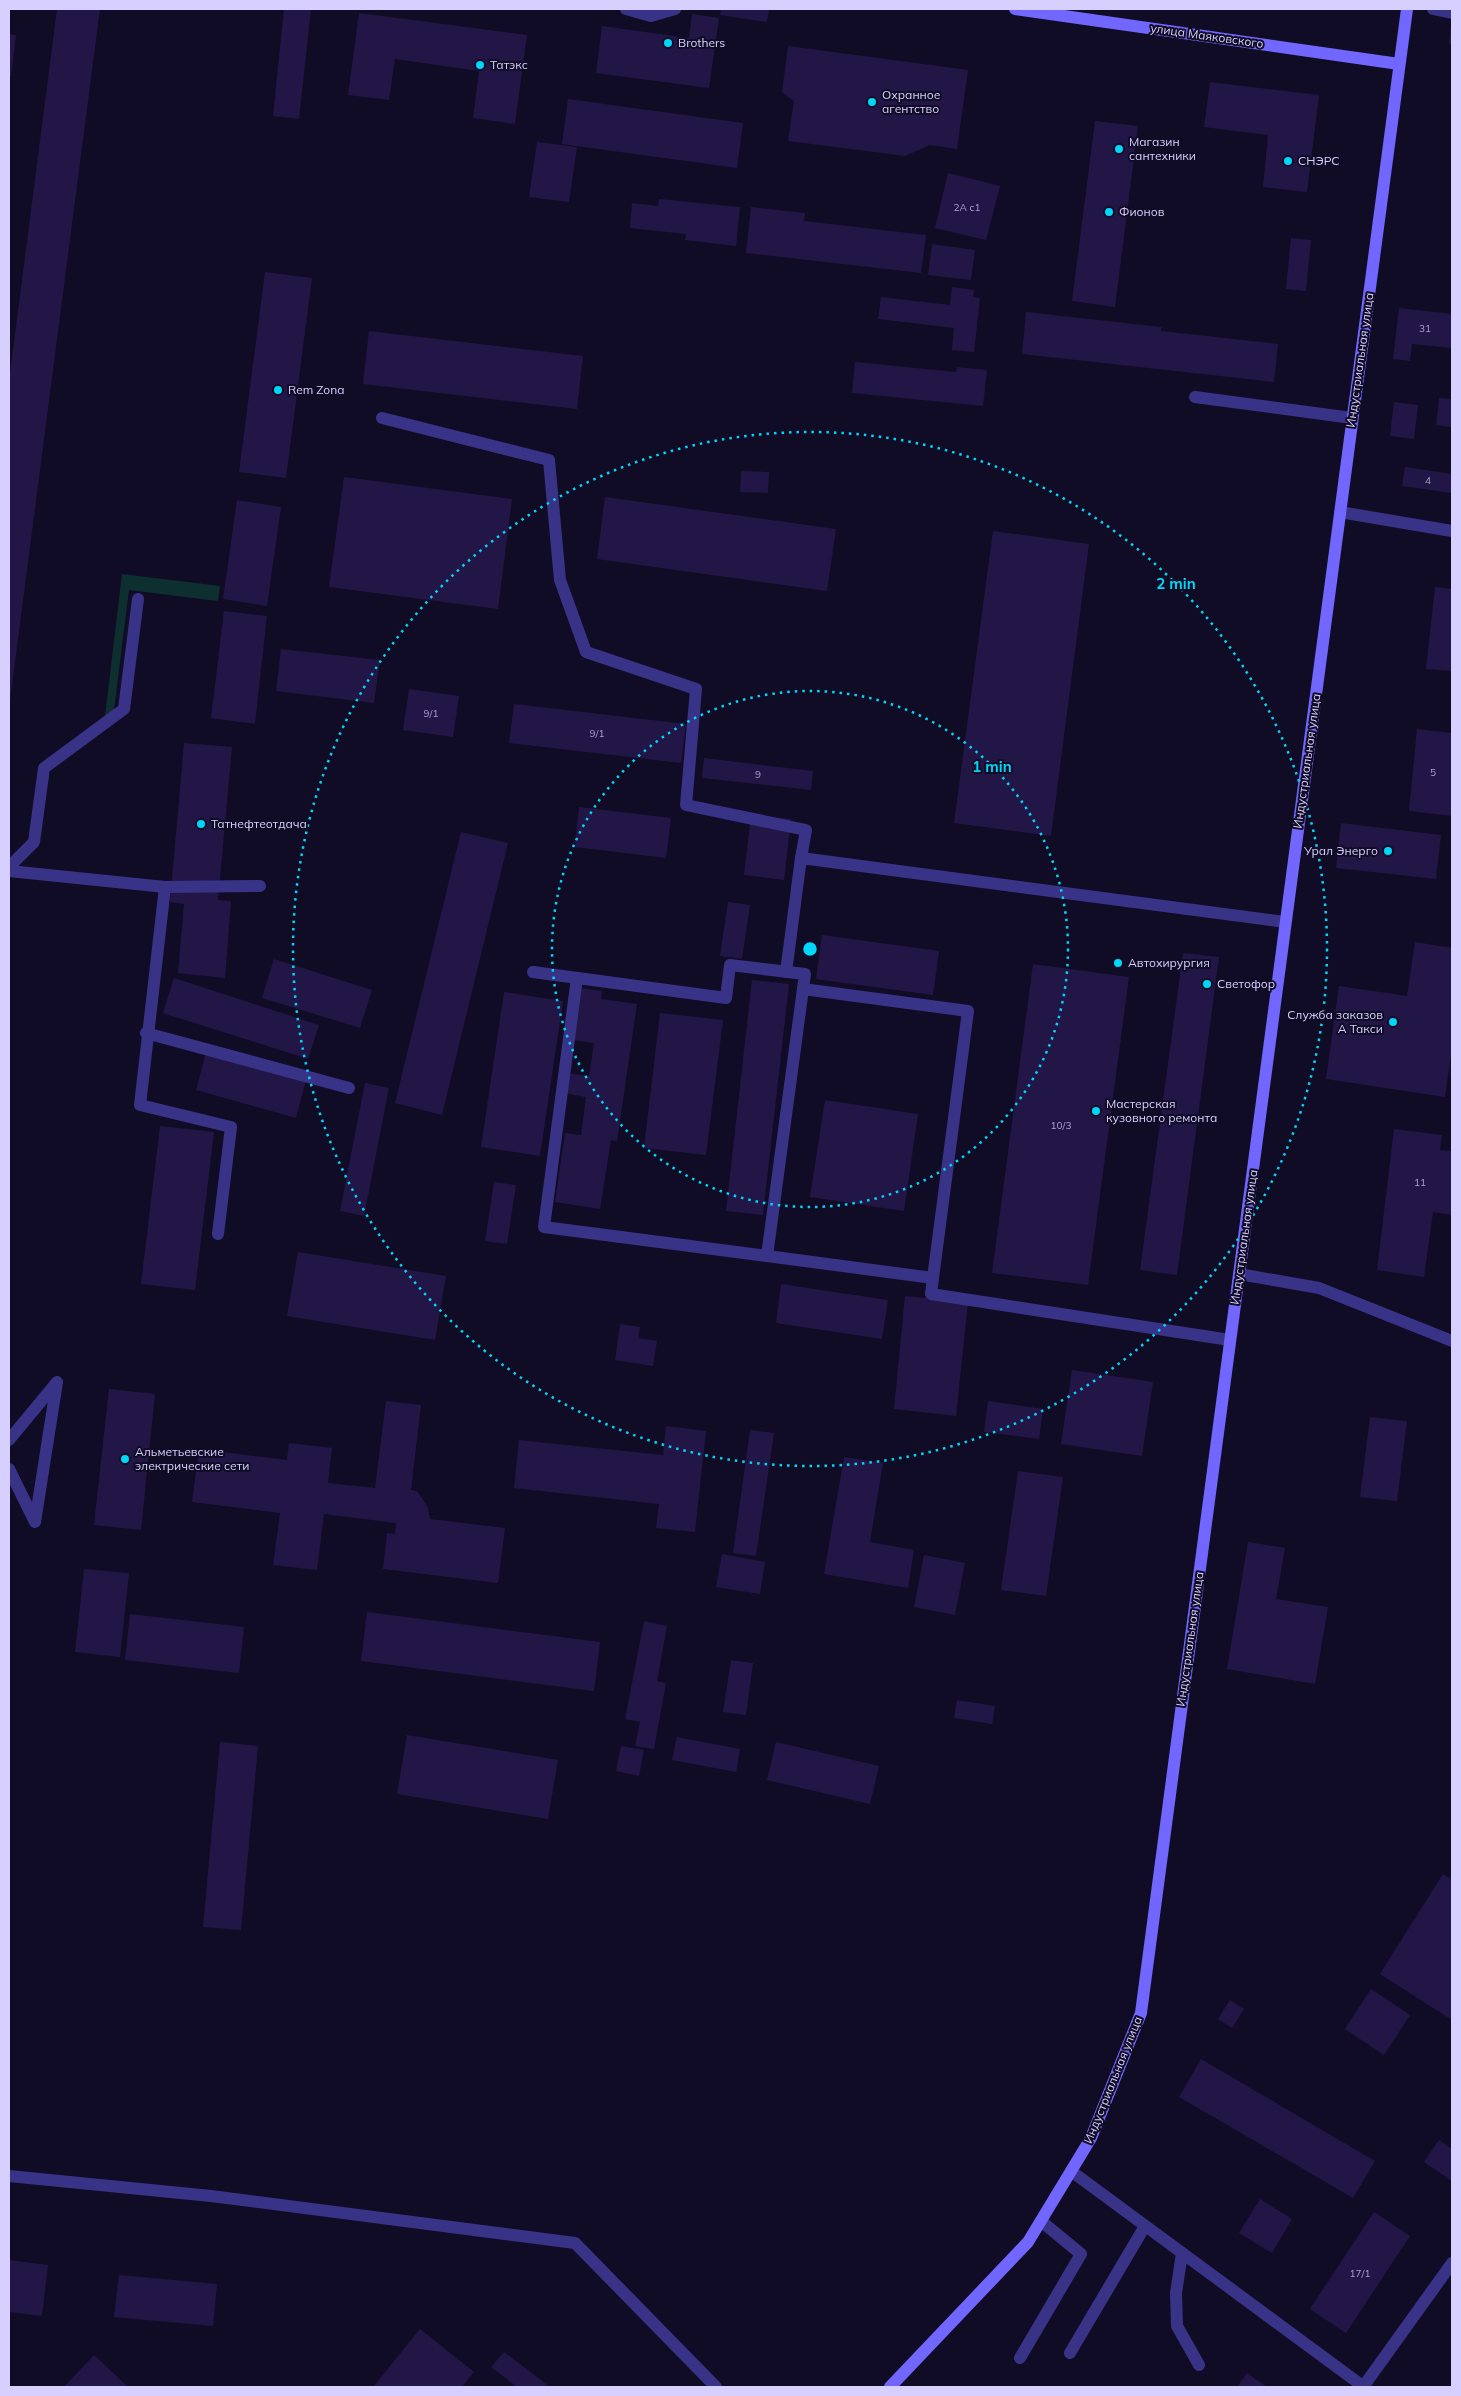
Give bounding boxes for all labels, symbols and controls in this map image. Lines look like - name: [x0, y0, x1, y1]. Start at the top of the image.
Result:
- street label: улица Маяковского: [1149, 20, 1265, 51]
- place label: Brothers: [678, 35, 725, 50]
- marker: Brothers: [662, 37, 674, 49]
- place label: Татэкс: [490, 57, 528, 72]
- marker: Татэкс: [474, 59, 486, 71]
- place label: Охранное агентство: [882, 87, 941, 116]
- marker: Охранное агентство: [866, 96, 878, 108]
- place label: Магазин сантехники: [1129, 134, 1196, 163]
- marker: Магазин сантехники: [1113, 143, 1125, 155]
- place label: СНЭРС: [1298, 153, 1340, 168]
- marker: СНЭРС: [1282, 155, 1294, 167]
- house number: 2А с1: [953, 201, 981, 214]
- place label: Фионов: [1119, 204, 1165, 219]
- marker: Фионов: [1103, 206, 1115, 218]
- street label: Индустриальная улица: [1343, 292, 1376, 428]
- house number: 31: [1419, 322, 1431, 335]
- place label: Rem Zona: [288, 382, 344, 397]
- marker: Rem Zona: [272, 384, 284, 396]
- house number: 4: [1425, 474, 1431, 487]
- text: 2 min: [1156, 574, 1196, 593]
- street label: Индустриальная улица: [1290, 693, 1323, 829]
- house number: 9/1: [424, 707, 438, 720]
- house number: 9/1: [590, 727, 604, 740]
- text: 1 min: [972, 757, 1012, 776]
- house number: 5: [1430, 766, 1436, 779]
- house number: 9: [755, 768, 761, 781]
- place label: Татнефтеотдача: [211, 816, 307, 831]
- marker: Татнефтеотдача: [195, 818, 207, 830]
- place label: Урал Энерго: [1303, 843, 1378, 858]
- marker: Урал Энерго: [1382, 845, 1394, 857]
- centre of rings: [801, 940, 819, 958]
- place label: Автохирургия: [1128, 955, 1210, 970]
- marker: Автохирургия: [1112, 957, 1124, 969]
- place label: Светофор: [1217, 976, 1275, 991]
- marker: Светофор: [1201, 978, 1213, 990]
- place label: Служба заказов А Такси: [1287, 1007, 1383, 1036]
- marker: Служба заказов А Такси: [1387, 1016, 1399, 1028]
- place label: Мастерская кузовного ремонта: [1106, 1096, 1217, 1125]
- marker: Мастерская кузовного ремонта: [1090, 1105, 1102, 1117]
- house number: 10/3: [1051, 1119, 1071, 1132]
- street label: Индустриальная улица: [1227, 1169, 1260, 1305]
- house number: 11: [1414, 1176, 1426, 1189]
- place label: Альметьевские электрические сети: [135, 1444, 249, 1473]
- marker: Альметьевские электрические сети: [119, 1453, 131, 1465]
- street label: Индустриальная улица: [1173, 1571, 1206, 1707]
- street label: Индустриальная улица: [1080, 2014, 1145, 2146]
- house number: 17/1: [1350, 2267, 1370, 2280]

